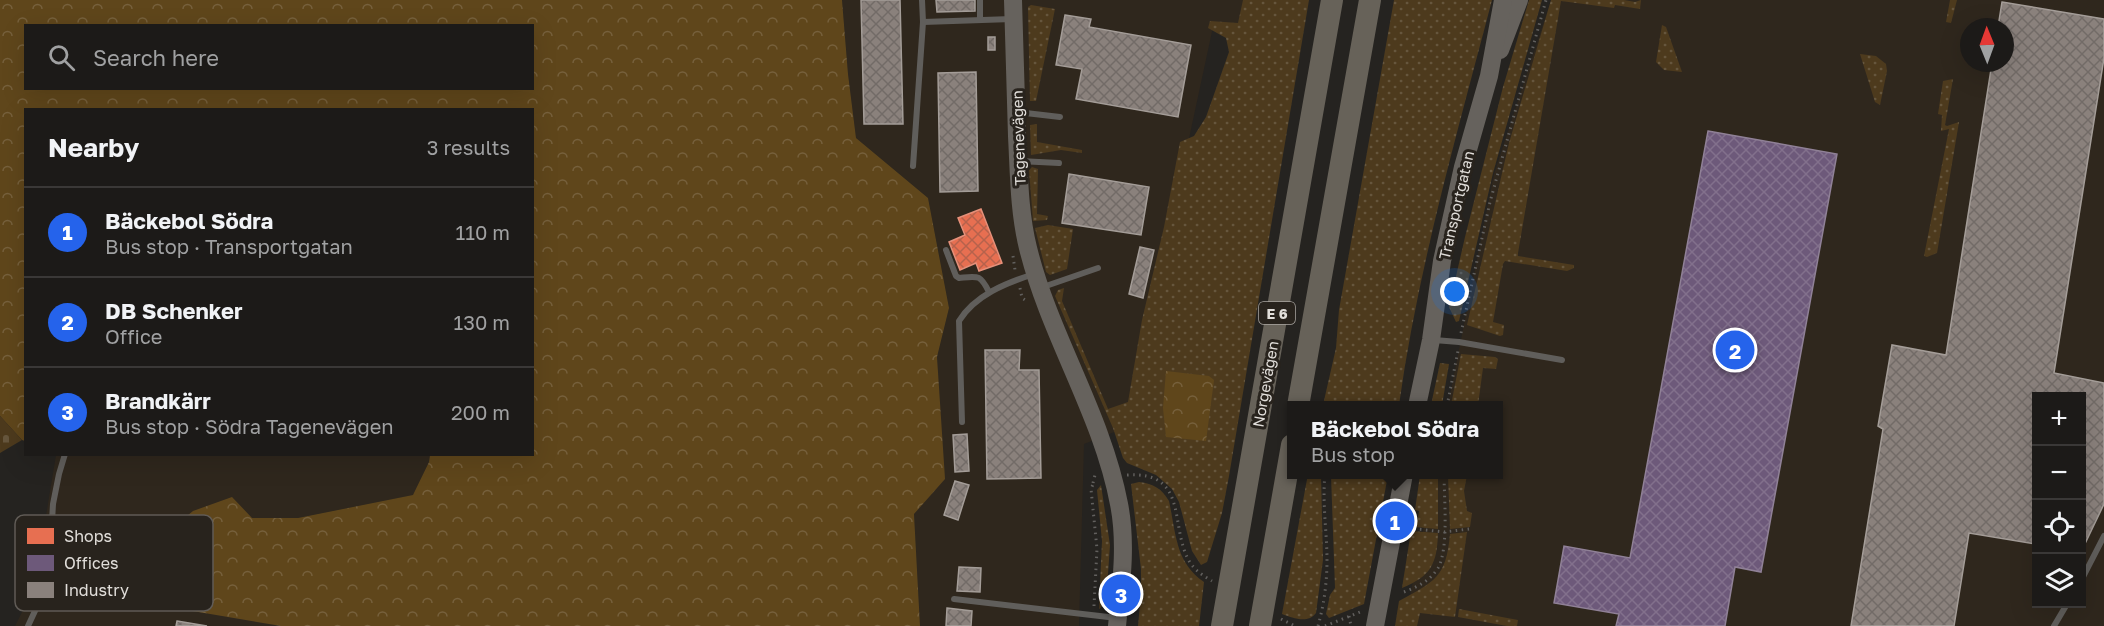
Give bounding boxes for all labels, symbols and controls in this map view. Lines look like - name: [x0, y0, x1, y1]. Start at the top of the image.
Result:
- north arrow: [1960, 18, 2014, 72]
- search box: [24, 24, 534, 90]
- icon: search: [45, 41, 78, 74]
- text: Search here: [93, 44, 219, 71]
- street label: Tagenevägen: [1007, 90, 1029, 186]
- text: Nearby: [48, 132, 139, 163]
- text: 3 results: [427, 135, 510, 159]
- street label: Transportgatan: [1435, 149, 1477, 261]
- text: Bäckebol Södra: [105, 207, 273, 234]
- text: 1: [62, 220, 73, 244]
- text: 110 m: [456, 220, 510, 244]
- text: Bus stop · Transportgatan: [105, 234, 353, 258]
- your location: [1440, 277, 1469, 306]
- text: DB Schenker: [105, 297, 243, 324]
- road number: E 6: [1259, 302, 1295, 324]
- text: 2: [61, 310, 74, 334]
- text: 130 m: [454, 310, 510, 334]
- text: Office: [105, 324, 162, 348]
- pin: 2: [1716, 328, 1754, 372]
- street label: Norgevägen: [1249, 339, 1281, 429]
- text: Brandkärr: [105, 387, 211, 414]
- map controls: [2032, 392, 2086, 608]
- button: +: [2032, 392, 2086, 446]
- text: 3: [61, 400, 74, 424]
- text: 200 m: [451, 400, 510, 424]
- popup: [1287, 401, 1503, 479]
- text: Bus stop · Södra Tagenevägen: [105, 414, 394, 438]
- text: Bäckebol Södra: [1311, 415, 1479, 442]
- text: Bus stop: [1311, 442, 1395, 466]
- button: −: [2032, 446, 2086, 500]
- pin: 1: [1376, 498, 1414, 544]
- button: locate: [2032, 500, 2086, 554]
- legend: [15, 515, 213, 611]
- text: Shops: [64, 526, 112, 546]
- text: Offices: [64, 553, 118, 573]
- button: layers: [2032, 554, 2086, 608]
- pin: 3: [1102, 572, 1140, 616]
- text: Industry: [64, 580, 129, 600]

